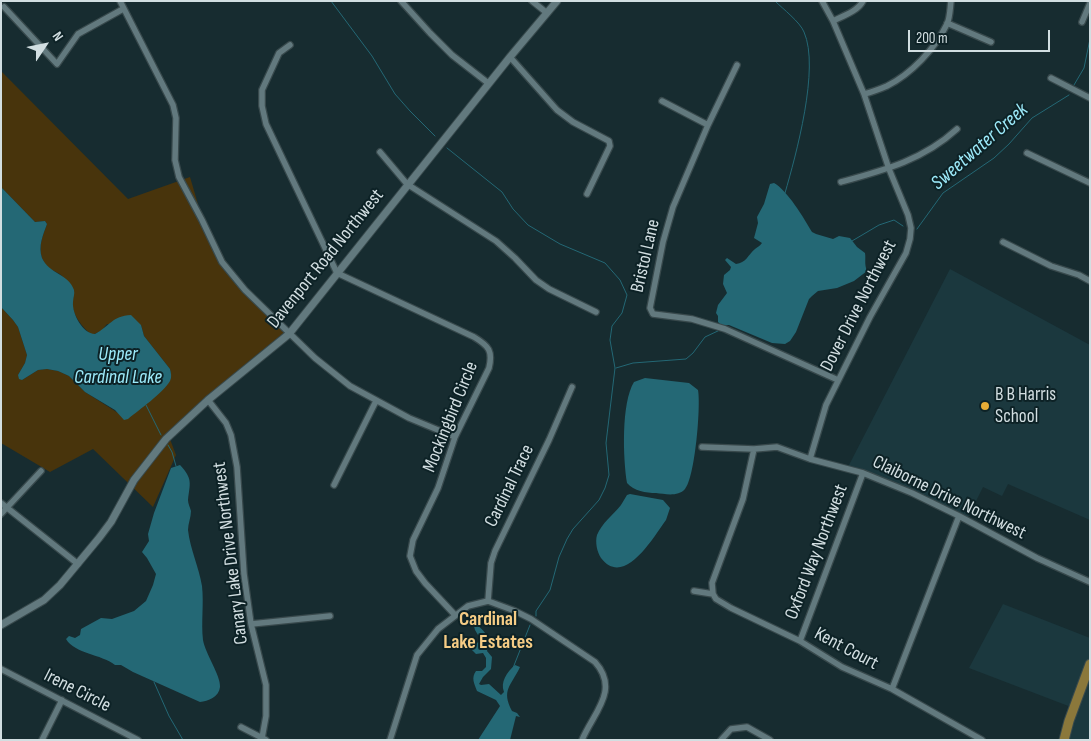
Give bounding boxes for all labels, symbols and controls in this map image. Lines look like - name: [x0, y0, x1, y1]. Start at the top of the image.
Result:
- north arrow: [20, 20, 70, 70]
- scale bar: [911, 20, 1054, 52]
- text: N: [49, 28, 67, 44]
- text: 200 m: [916, 29, 948, 48]
- water label: Sweetwater Creek: [927, 98, 1033, 196]
- street label: Davenport Road Northwest: [263, 185, 389, 333]
- street label: Bristol Lane: [627, 217, 665, 295]
- street label: Dover Drive Northwest: [816, 236, 902, 376]
- water label: Upper Cardinal Lake: [74, 343, 162, 390]
- street label: Mockingbird Circle: [418, 358, 484, 476]
- place label: B B Harris School: [995, 384, 1056, 428]
- marker: B B Harris School: [979, 400, 991, 412]
- street label: Cardinal Trace: [480, 441, 540, 531]
- street label: Claiborne Drive Northwest: [869, 451, 1029, 545]
- street label: Canary Lake Drive Northwest: [208, 460, 254, 646]
- street label: Oxford Way Northwest: [781, 481, 853, 623]
- district label: Cardinal Lake Estates: [443, 608, 533, 655]
- street label: Kent Court: [810, 623, 882, 675]
- street label: Irene Circle: [40, 664, 114, 718]

